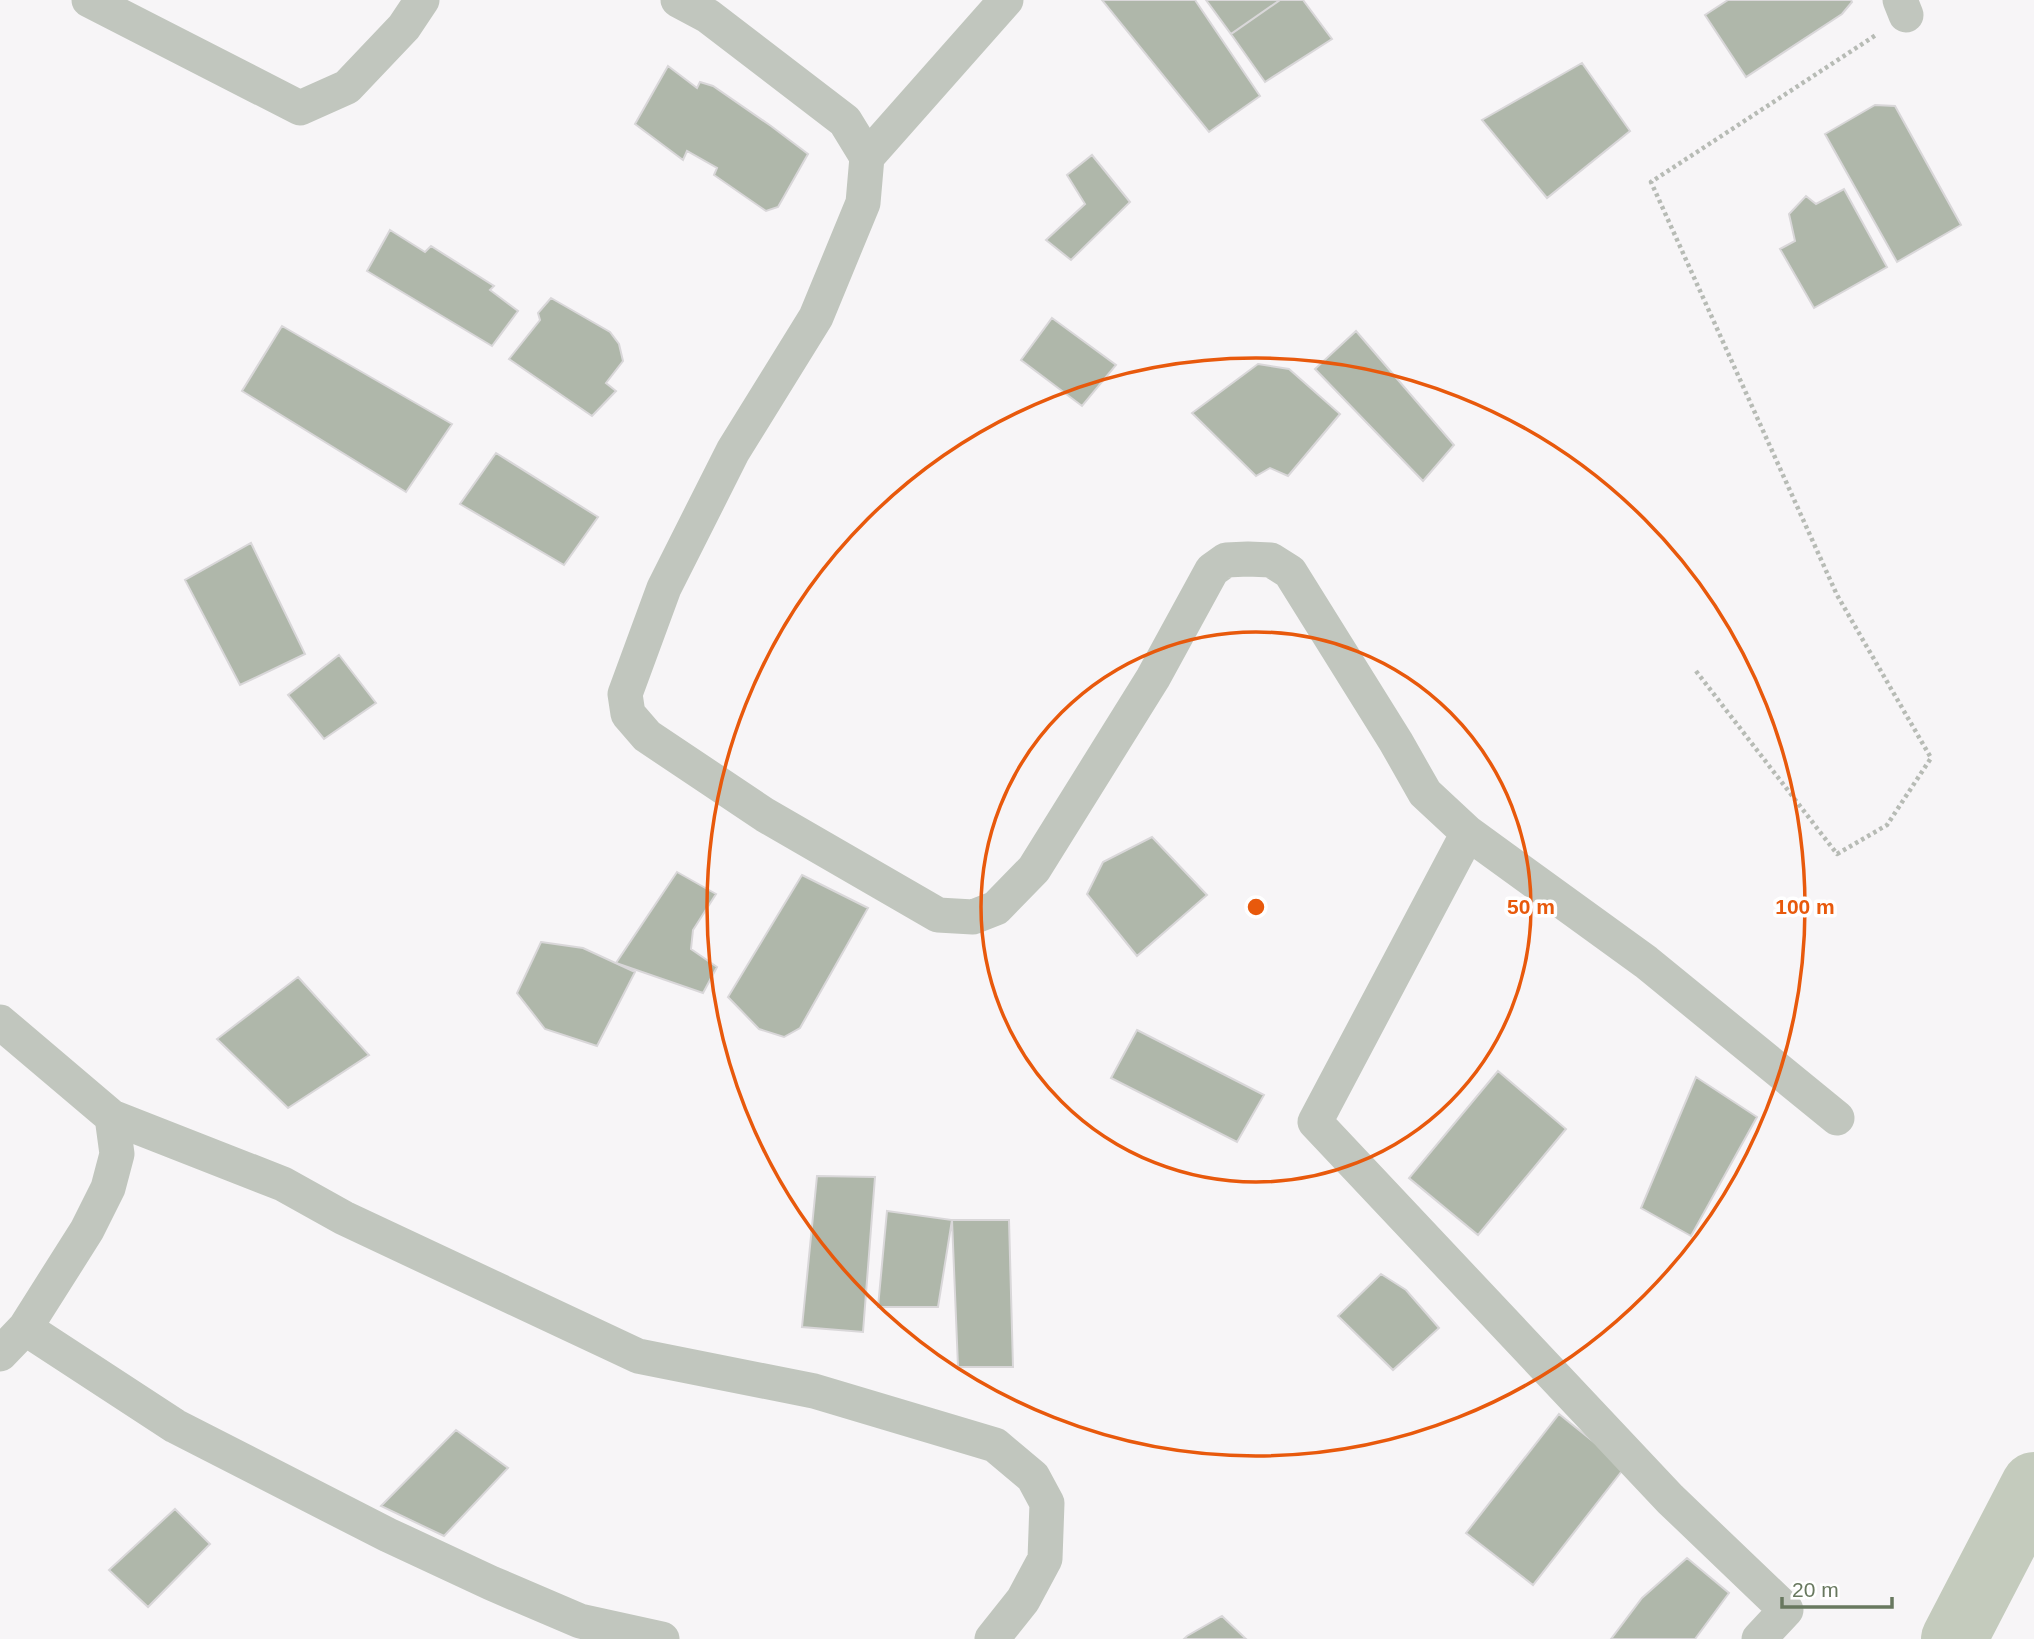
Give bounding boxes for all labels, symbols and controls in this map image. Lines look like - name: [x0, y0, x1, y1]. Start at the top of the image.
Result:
- centre of rings: [1244, 895, 1268, 919]
- text: 50 m: [1507, 895, 1555, 918]
- text: 100 m: [1775, 895, 1835, 918]
- scale bar: [1782, 1566, 1892, 1610]
- text: 20 m: [1792, 1578, 1839, 1601]

